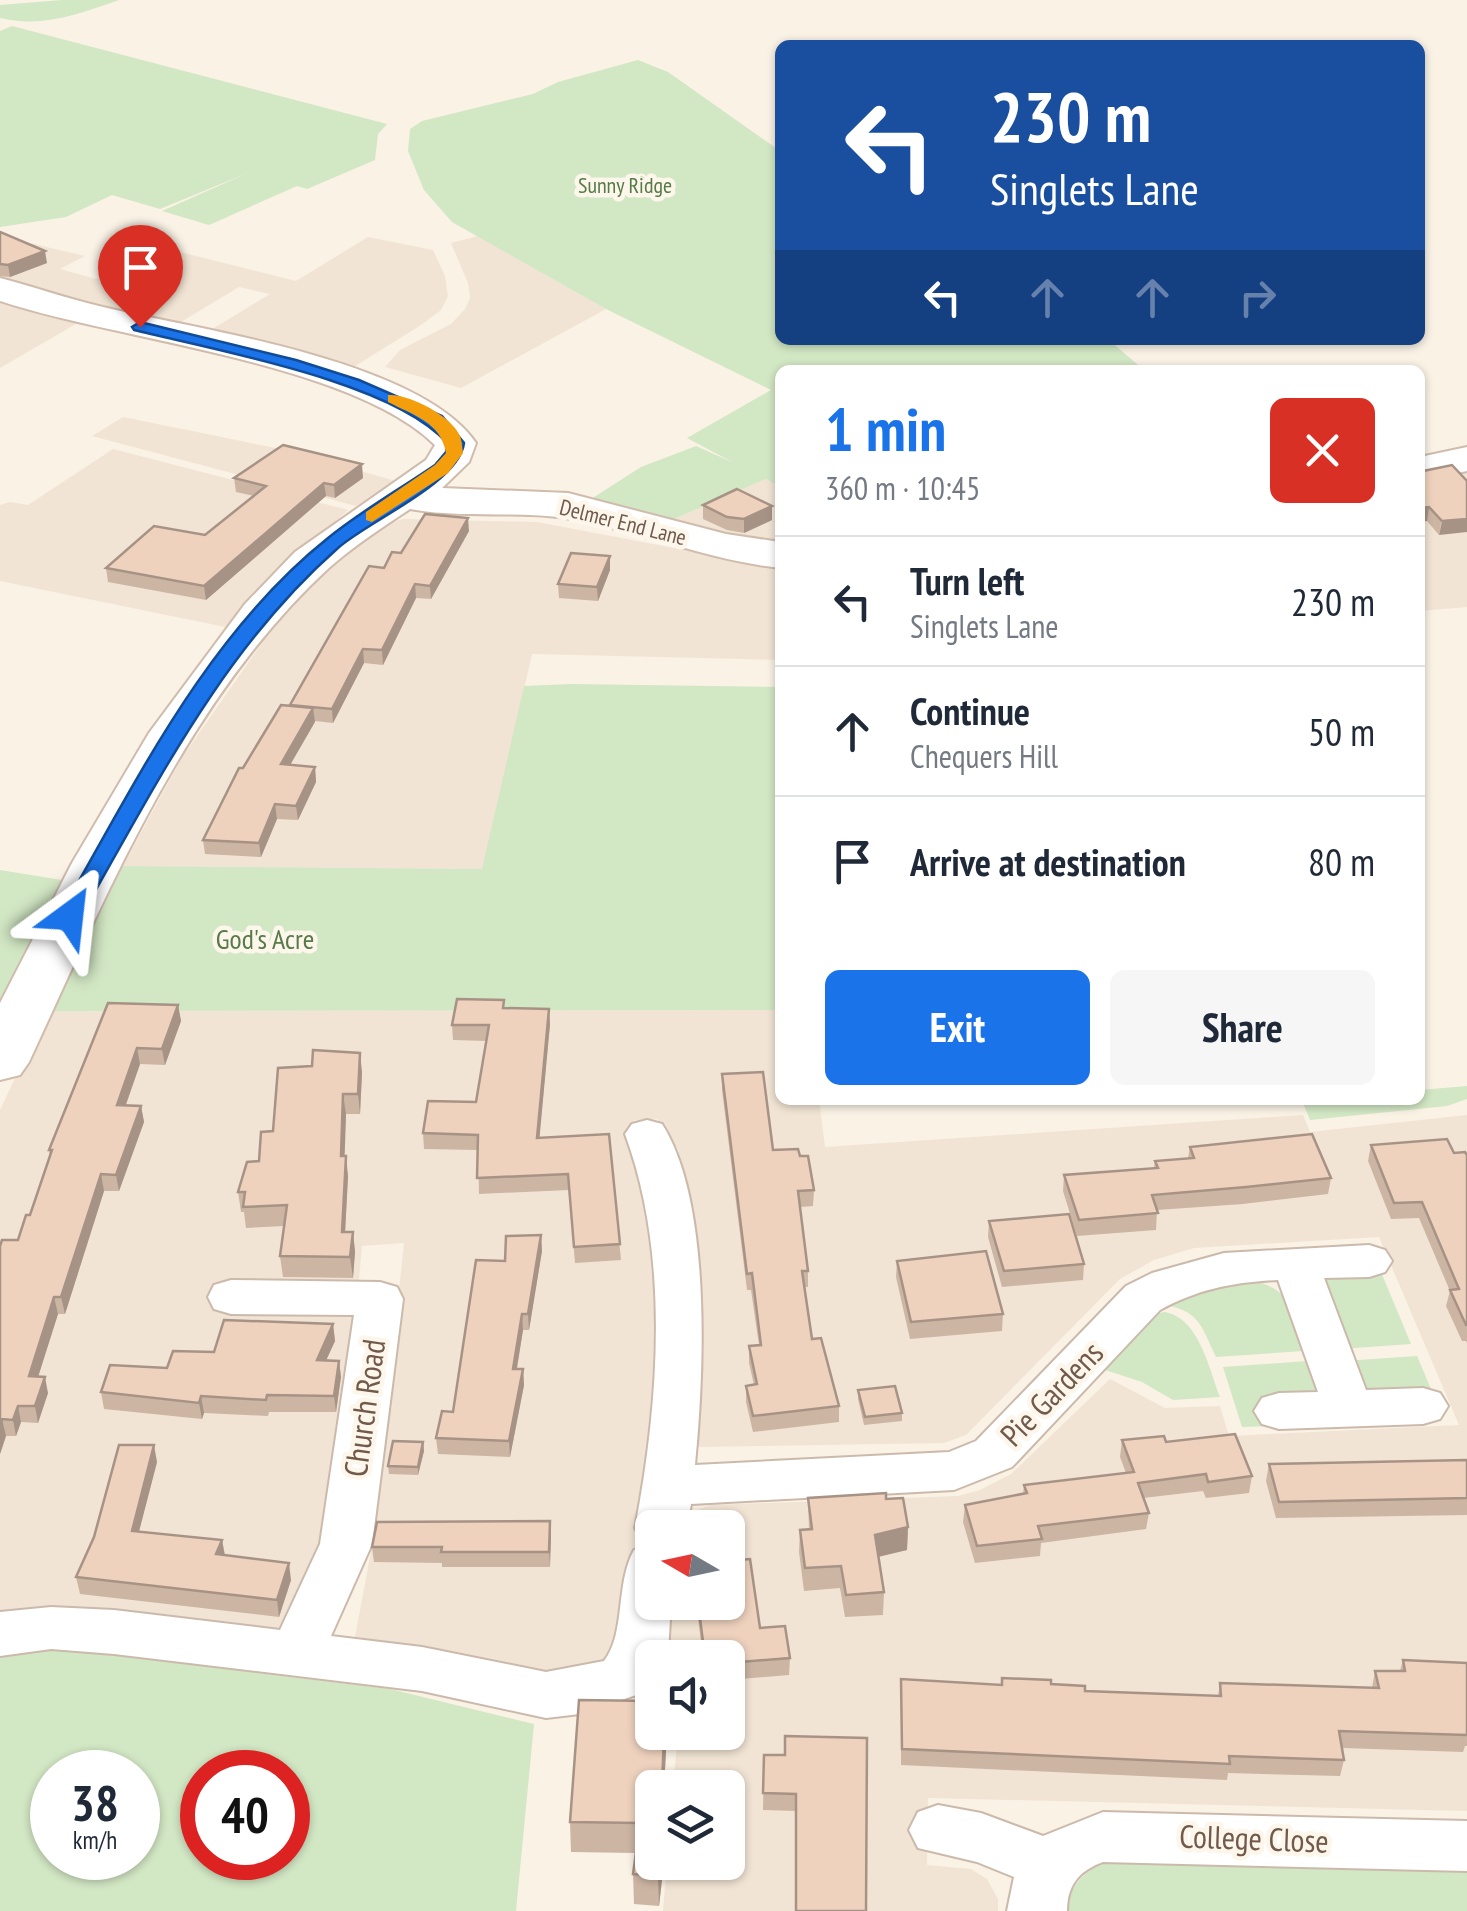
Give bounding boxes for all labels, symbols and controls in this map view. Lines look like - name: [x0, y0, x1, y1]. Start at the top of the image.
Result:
- text: 230 m: [990, 71, 1151, 161]
- icon: left: [825, 80, 955, 210]
- text: Singlets Lane: [990, 159, 1199, 217]
- park label: Sunny Ridge: [578, 171, 672, 199]
- pin: [98, 225, 183, 328]
- icon: arrive: [113, 240, 168, 295]
- icon: left: [915, 270, 970, 325]
- icon: ahead: [1020, 270, 1075, 325]
- icon: ahead: [1125, 270, 1180, 325]
- icon: right: [1230, 270, 1285, 325]
- text: 1 min: [825, 390, 946, 468]
- button: close: [1270, 398, 1375, 503]
- text: 360 m · 10:45: [825, 467, 980, 509]
- street label: Delmer End Lane: [557, 493, 689, 551]
- text: Turn left: [910, 556, 1024, 605]
- icon: left: [825, 574, 880, 629]
- text: 230 m: [1291, 577, 1375, 626]
- text: Singlets Lane: [910, 605, 1058, 647]
- text: Continue: [910, 686, 1030, 735]
- icon: ahead: [825, 704, 880, 759]
- text: 50 m: [1308, 707, 1375, 756]
- text: Chequers Hill: [910, 735, 1058, 777]
- icon: arrive: [825, 834, 880, 889]
- text: Arrive at destination: [910, 837, 1186, 886]
- text: 80 m: [1308, 837, 1375, 886]
- position arrow: [18, 864, 122, 968]
- park label: God's Acre: [216, 920, 314, 957]
- button: Exit: [825, 970, 1090, 1085]
- button: Share: [1110, 970, 1375, 1085]
- street label: Pie Gardens: [991, 1332, 1112, 1455]
- street label: Church Road: [334, 1336, 394, 1479]
- north arrow: [635, 1510, 745, 1620]
- map controls: [635, 1510, 745, 1880]
- button: sound: [635, 1640, 745, 1750]
- speed limit sign: 40: [180, 1750, 310, 1880]
- text: 38: [71, 1770, 119, 1835]
- button: layers: [635, 1770, 745, 1880]
- street label: College Close: [1179, 1814, 1329, 1862]
- text: km/h: [73, 1824, 117, 1856]

